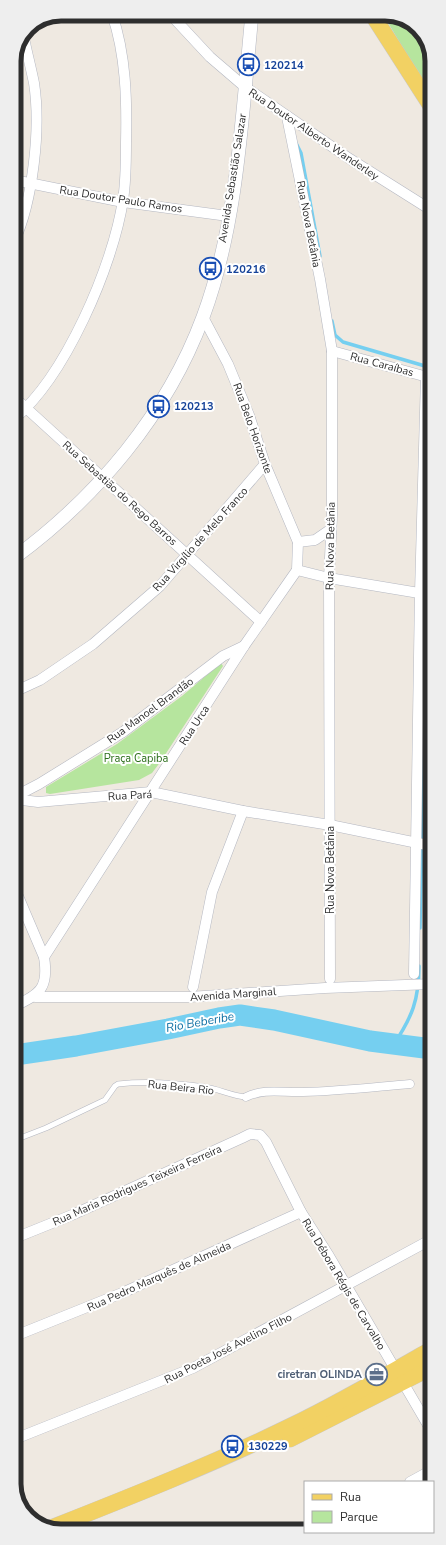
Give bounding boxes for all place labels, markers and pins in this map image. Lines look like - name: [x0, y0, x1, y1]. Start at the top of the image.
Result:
- bus stop icon: 120214: [235, 52, 261, 78]
- place label: 120214: [264, 58, 304, 73]
- bus stop icon: 120216: [198, 256, 224, 282]
- place label: 120216: [226, 262, 266, 277]
- bus stop icon: 120213: [145, 393, 171, 419]
- place label: 120213: [174, 399, 214, 414]
- office icon: ciretran OLINDA: [364, 1361, 390, 1387]
- place label: ciretran OLINDA: [277, 1367, 363, 1382]
- bus stop icon: 130229: [219, 1433, 245, 1459]
- place label: 130229: [248, 1439, 288, 1454]

